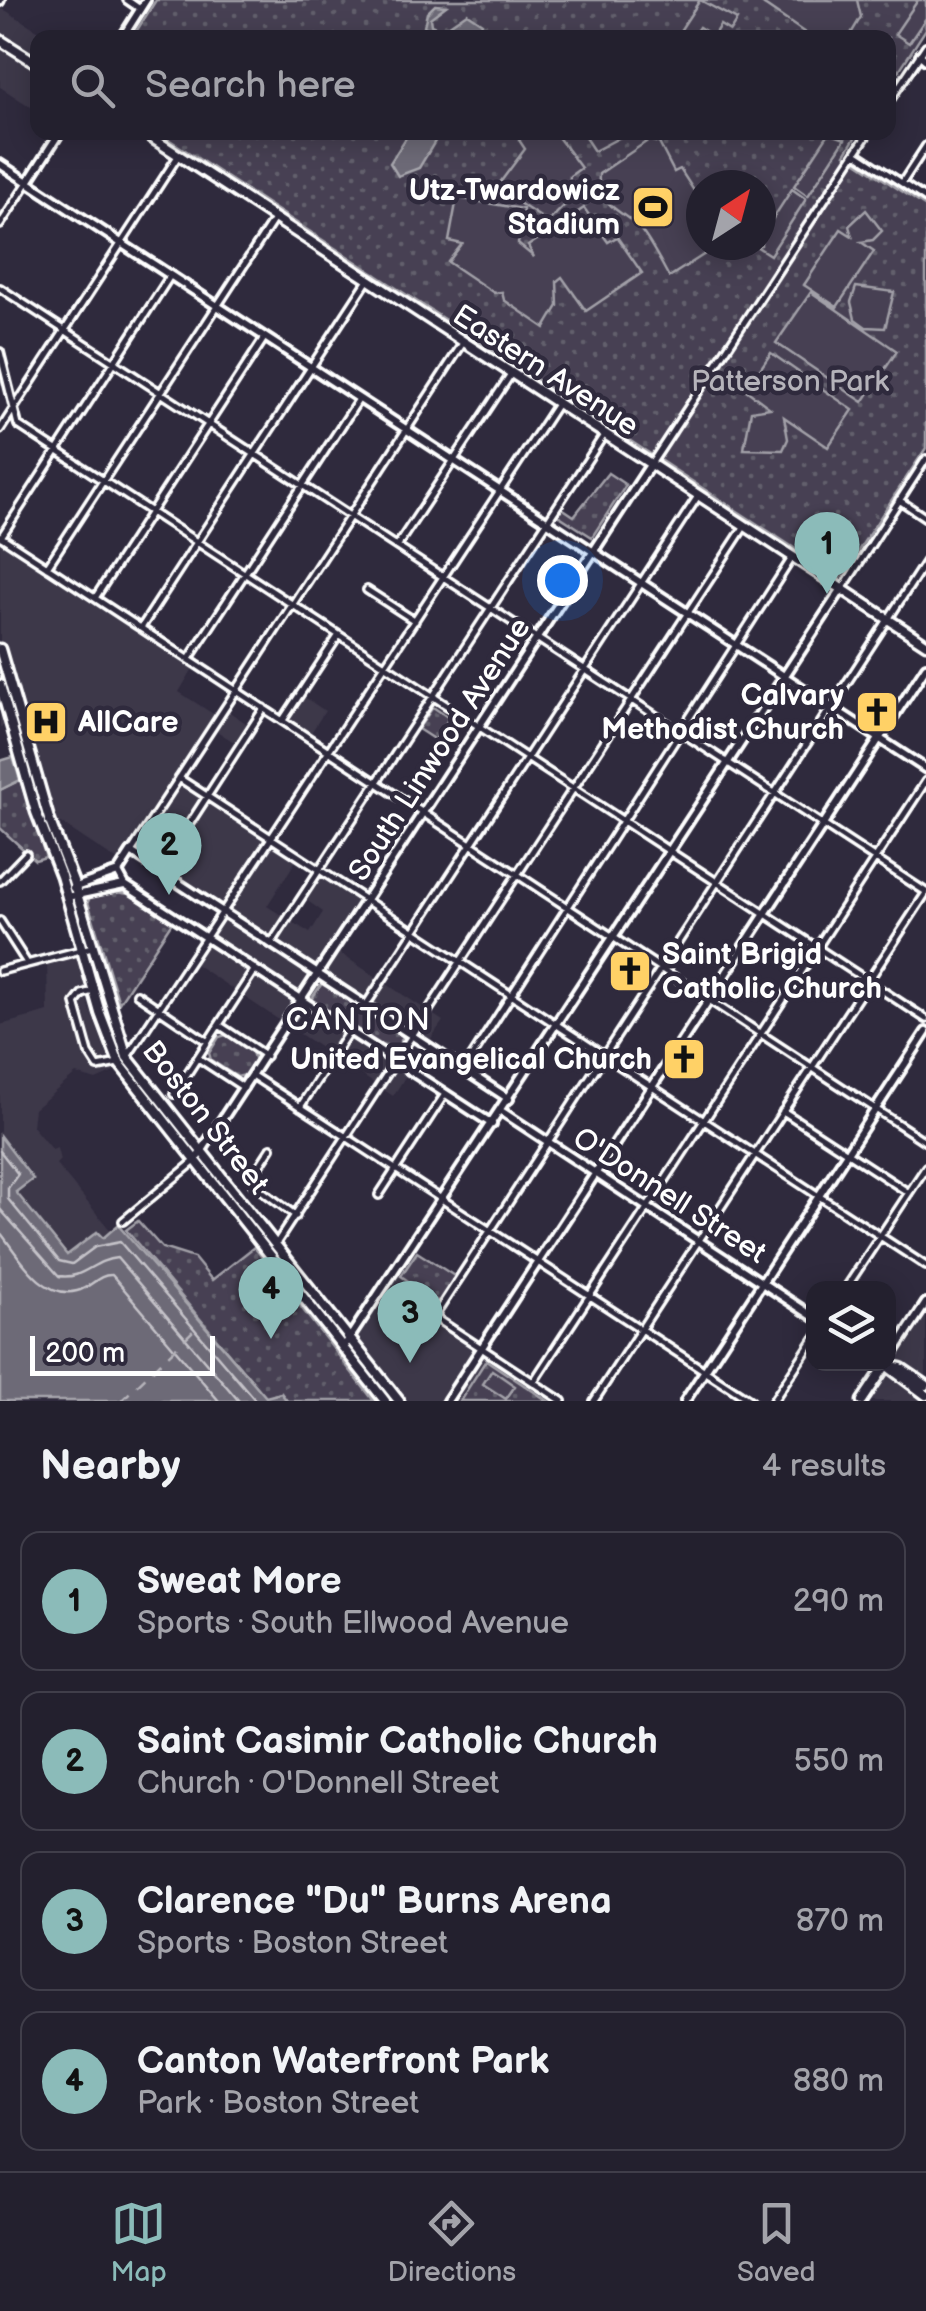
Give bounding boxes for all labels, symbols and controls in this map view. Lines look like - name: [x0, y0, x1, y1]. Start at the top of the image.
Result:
- search box: [30, 30, 896, 140]
- icon: search: [65, 58, 120, 113]
- text: Search here: [145, 63, 356, 108]
- north arrow: [686, 170, 776, 260]
- place label: Utz-Twardowicz Stadium: [409, 173, 620, 243]
- sports icon: Utz-Twardowicz Stadium: [630, 184, 676, 230]
- street label: Eastern Avenue: [446, 297, 645, 444]
- park label: Patterson Park: [691, 364, 889, 400]
- pin: 1: [794, 512, 860, 594]
- your location: [537, 555, 588, 606]
- street label: South Linwood Avenue: [341, 611, 538, 888]
- place label: Calvary Methodist Church: [601, 678, 844, 748]
- church icon: Calvary Methodist Church: [854, 689, 900, 735]
- hospital icon: AllCare: [23, 699, 69, 745]
- place label: AllCare: [77, 705, 178, 741]
- pin: 2: [136, 812, 202, 895]
- place label: Saint Brigid Catholic Church: [662, 937, 882, 1007]
- church icon: Saint Brigid Catholic Church: [607, 948, 653, 994]
- district label: CANTON: [285, 1001, 433, 1040]
- street label: Boston Street: [134, 1034, 276, 1201]
- church icon: United Evangelical Church: [661, 1036, 707, 1082]
- place label: United Evangelical Church: [290, 1042, 652, 1078]
- street label: O'Donnell Street: [566, 1120, 773, 1272]
- pin: 4: [238, 1256, 304, 1339]
- pin: 3: [378, 1280, 442, 1363]
- map controls: [806, 1281, 896, 1371]
- button: layers: [806, 1281, 896, 1371]
- scale bar: [30, 1331, 215, 1376]
- text: 200 m: [45, 1337, 125, 1370]
- text: Nearby: [40, 1441, 180, 1492]
- text: 4 results: [762, 1447, 886, 1486]
- text: Sweat More: [137, 1559, 342, 1604]
- text: 1: [68, 1582, 81, 1621]
- text: 290 m: [793, 1582, 884, 1621]
- text: Sports · South Ellwood Avenue: [137, 1604, 569, 1643]
- text: Saint Casimir Catholic Church: [137, 1719, 658, 1764]
- text: 2: [65, 1742, 84, 1781]
- text: 550 m: [793, 1742, 884, 1781]
- text: Church · O'Donnell Street: [137, 1764, 499, 1803]
- text: Clarence "Du" Burns Arena: [137, 1879, 612, 1924]
- text: 3: [65, 1902, 84, 1941]
- text: 870 m: [796, 1902, 884, 1941]
- text: Sports · Boston Street: [137, 1924, 448, 1963]
- text: Canton Waterfront Park: [137, 2039, 549, 2084]
- text: 4: [65, 2062, 84, 2101]
- text: 880 m: [793, 2062, 884, 2101]
- text: Park · Boston Street: [137, 2084, 419, 2123]
- tab: Map: [110, 2196, 167, 2289]
- tab: Directions: [387, 2196, 516, 2289]
- tab: Saved: [737, 2196, 816, 2289]

